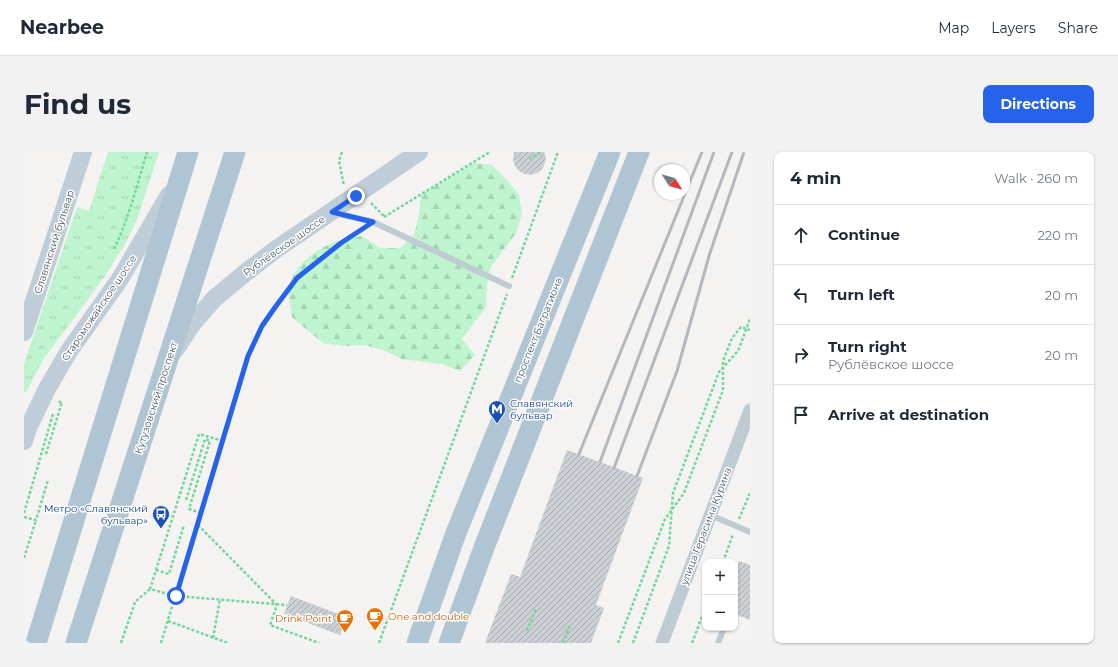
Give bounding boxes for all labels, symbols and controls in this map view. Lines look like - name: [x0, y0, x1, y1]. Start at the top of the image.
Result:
- text: Nearbee: [20, 16, 104, 39]
- text: Map: [938, 19, 969, 37]
- text: Layers: [991, 19, 1036, 37]
- text: Share: [1058, 19, 1098, 37]
- button: Directions: [983, 85, 1094, 123]
- text: Find us: [24, 87, 131, 121]
- north arrow: [654, 164, 690, 200]
- text: 4 min: [790, 168, 841, 188]
- text: Walk · 260 m: [994, 170, 1078, 186]
- route end: [347, 187, 365, 205]
- street label: Славянский бульвар: [31, 188, 77, 295]
- street label: Рублёвское шоссе: [241, 213, 327, 279]
- icon: ahead: [790, 224, 812, 246]
- text: Continue: [828, 225, 900, 244]
- text: 220 m: [1037, 227, 1078, 243]
- street label: Староможайское шоссе: [59, 253, 139, 363]
- street label: проспект Багратиона: [511, 275, 565, 385]
- icon: left: [790, 284, 812, 306]
- text: Turn left: [828, 285, 895, 304]
- text: 20 m: [1045, 287, 1078, 303]
- text: Turn right: [828, 337, 907, 356]
- street label: Кутузовский проспект: [132, 340, 180, 456]
- icon: right: [790, 344, 812, 366]
- text: 20 m: [1045, 347, 1078, 363]
- text: Рублёвское шоссе: [828, 356, 954, 372]
- place label: Славянский бульвар: [510, 397, 573, 422]
- metro station icon: Славянский бульвар: [487, 399, 507, 424]
- icon: arrive: [790, 404, 812, 426]
- text: Arrive at destination: [828, 405, 989, 424]
- street label: улица Герасима Курина: [677, 465, 734, 587]
- place label: Метро «Славянский бульвар»: [44, 502, 148, 527]
- bus stop icon: Метро «Славянский бульвар»: [151, 504, 171, 529]
- map controls: [702, 559, 738, 631]
- button: +: [702, 559, 738, 595]
- route start: [167, 587, 185, 605]
- button: −: [702, 595, 738, 631]
- cafe icon: One and double: [365, 606, 385, 631]
- cafe icon: Drink Point: [335, 608, 355, 633]
- place label: One and double: [388, 610, 469, 623]
- place label: Drink Point: [275, 612, 332, 625]

